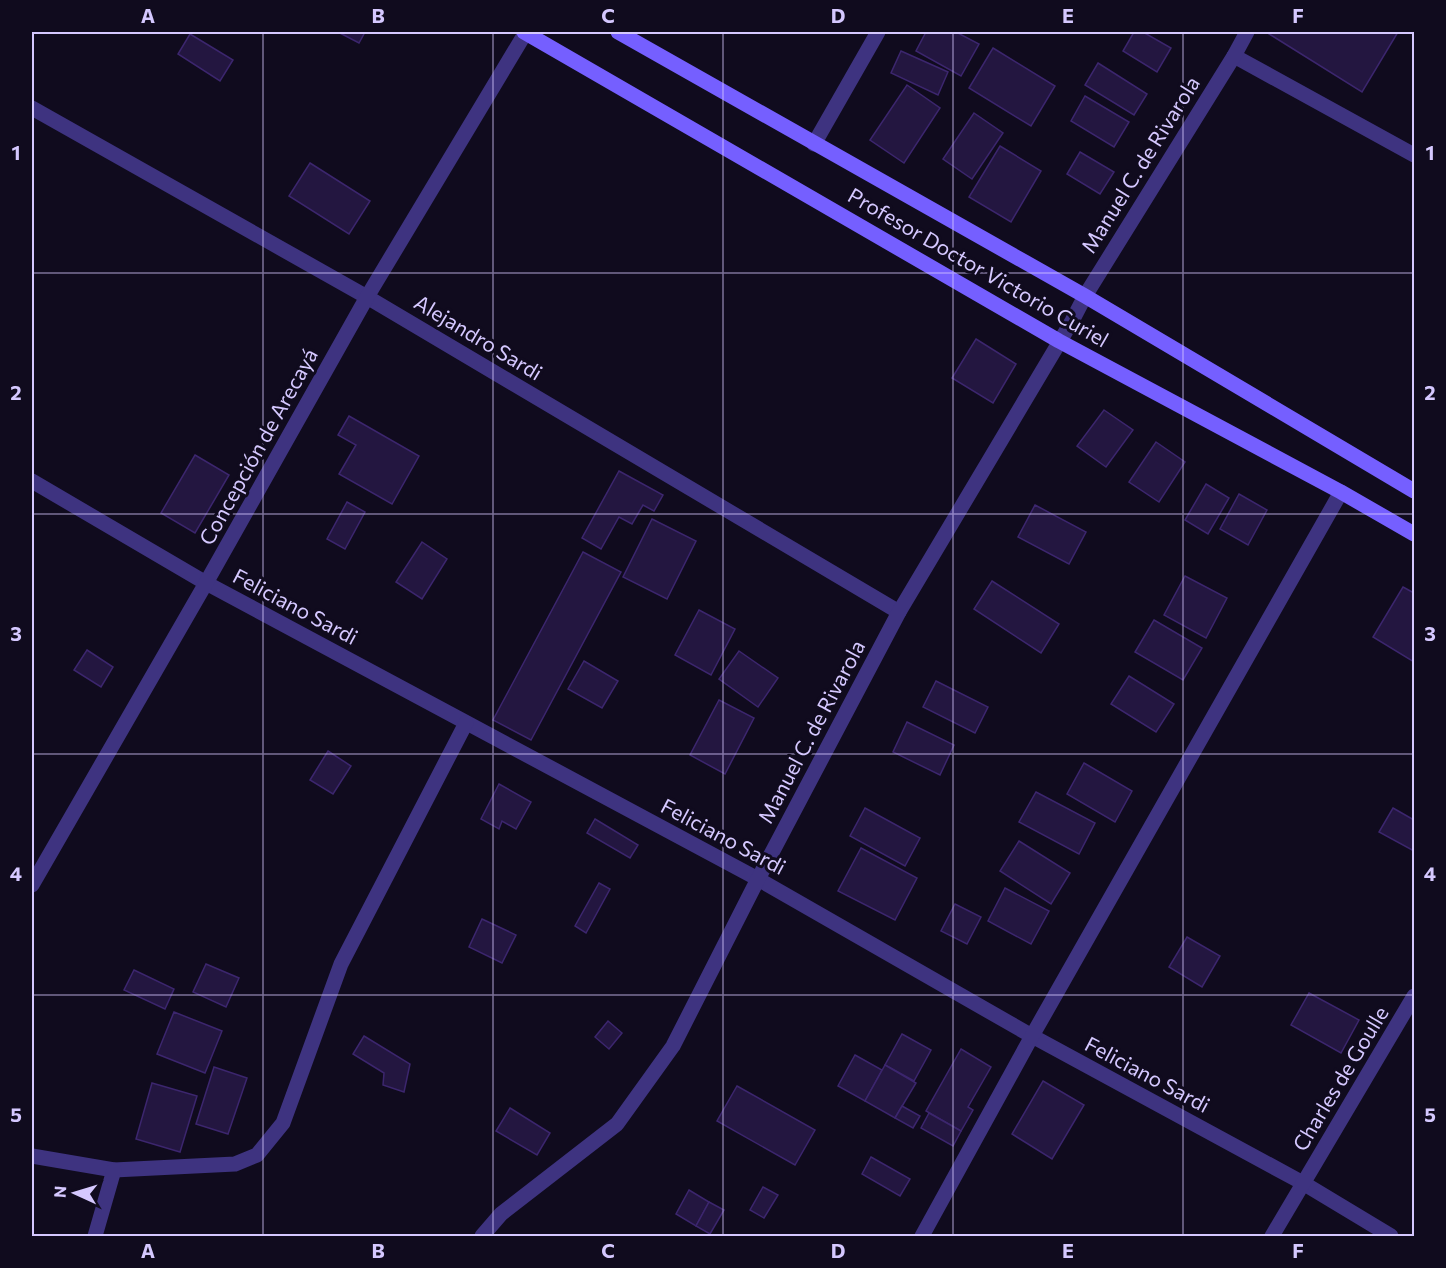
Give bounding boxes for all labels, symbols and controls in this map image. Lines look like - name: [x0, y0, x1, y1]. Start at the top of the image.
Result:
- text: A: [141, 3, 155, 27]
- text: B: [371, 3, 385, 27]
- text: C: [601, 3, 615, 27]
- text: D: [831, 3, 845, 27]
- text: E: [1062, 3, 1074, 27]
- text: F: [1292, 3, 1304, 27]
- street label: Manuel C. de Rivarola: [1075, 71, 1204, 257]
- text: 1: [11, 140, 21, 164]
- text: 1: [1425, 140, 1435, 164]
- street label: Profesor Doctor Victorio Curiel: [844, 182, 1113, 352]
- street label: Alejandro Sardi: [410, 289, 547, 385]
- street label: Concepción de Arecayá: [193, 344, 322, 549]
- text: 2: [10, 380, 22, 404]
- text: 2: [1424, 380, 1436, 404]
- street label: Feliciano Sardi: [229, 562, 362, 649]
- text: 3: [10, 621, 22, 645]
- text: 3: [1424, 621, 1436, 645]
- street label: Manuel C. de Rivarola: [752, 636, 869, 827]
- street label: Feliciano Sardi: [657, 792, 790, 879]
- text: 4: [10, 861, 22, 885]
- text: 4: [1424, 861, 1436, 885]
- street label: Charles de Goulle: [1287, 1001, 1393, 1155]
- street label: Feliciano Sardi: [1081, 1030, 1214, 1117]
- text: 5: [10, 1102, 22, 1126]
- text: 5: [1424, 1102, 1436, 1126]
- north arrow: [45, 1163, 105, 1223]
- text: N: [50, 1185, 69, 1199]
- text: A: [141, 1238, 155, 1262]
- text: B: [371, 1238, 385, 1262]
- text: C: [601, 1238, 615, 1262]
- text: D: [831, 1238, 845, 1262]
- text: E: [1062, 1238, 1074, 1262]
- text: F: [1292, 1238, 1304, 1262]

